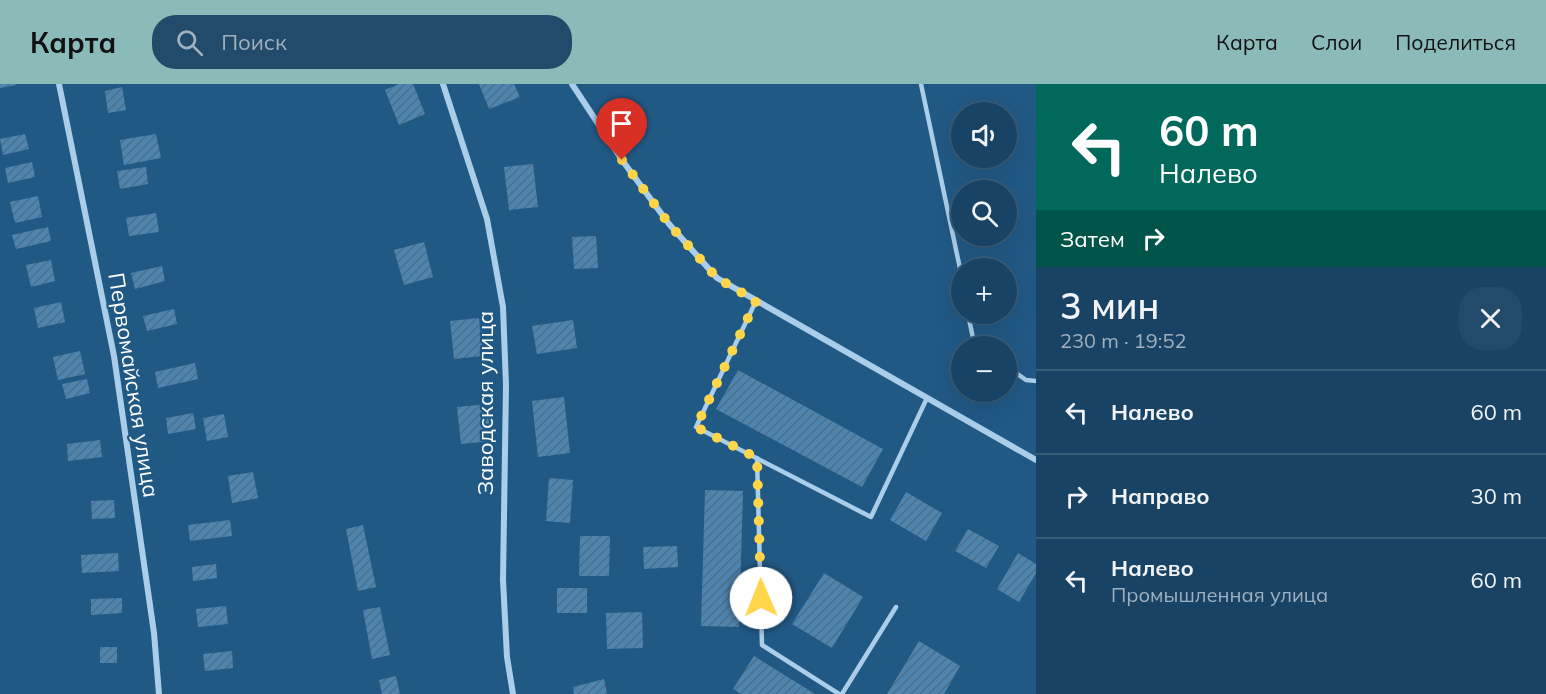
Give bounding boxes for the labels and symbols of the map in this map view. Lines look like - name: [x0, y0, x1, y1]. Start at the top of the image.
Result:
- pin: [596, 98, 647, 160]
- street label: Первомайская улица: [102, 271, 166, 499]
- street label: Заводская улица: [471, 311, 499, 495]
- position arrow: [729, 566, 793, 630]

